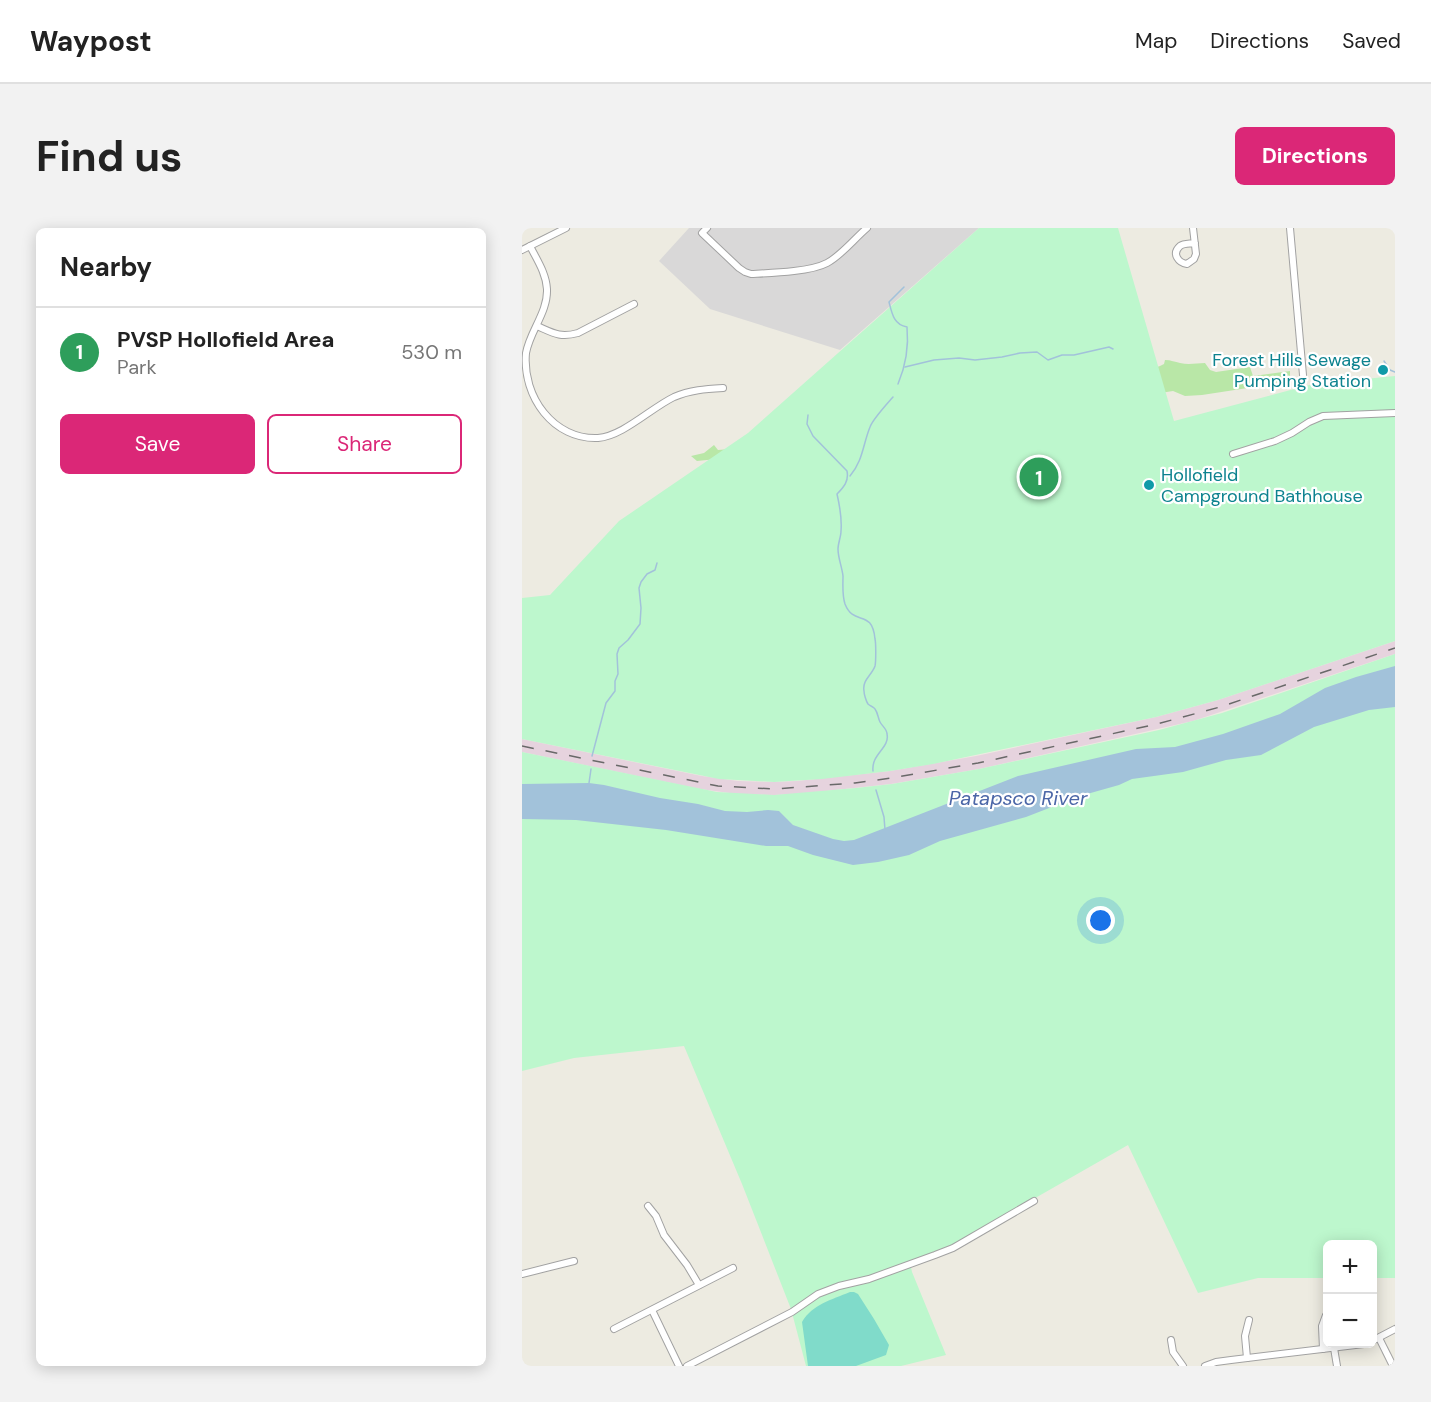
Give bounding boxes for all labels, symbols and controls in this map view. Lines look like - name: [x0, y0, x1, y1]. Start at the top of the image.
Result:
- text: Waypost: [30, 23, 152, 60]
- text: Map: [1135, 27, 1177, 55]
- text: Directions: [1210, 27, 1309, 55]
- text: Saved: [1342, 27, 1401, 55]
- button: Directions: [1235, 127, 1395, 185]
- text: Find us: [36, 129, 182, 184]
- text: Nearby: [60, 250, 152, 284]
- text: PVSP Hollofield Area: [117, 325, 334, 354]
- text: 1: [76, 339, 83, 365]
- text: 530 m: [401, 339, 462, 365]
- place label: Forest Hills Sewage Pumping Station: [1212, 348, 1371, 393]
- text: Park: [117, 354, 157, 380]
- marker: Forest Hills Sewage Pumping Station: [1376, 363, 1390, 377]
- button: Save: [60, 414, 255, 474]
- button: Share: [267, 414, 462, 474]
- pin: 1: [1020, 454, 1058, 500]
- place label: Hollofield Campground Bathhouse: [1161, 463, 1363, 508]
- marker: Hollofield Campground Bathhouse: [1142, 478, 1156, 492]
- water label: Patapsco River: [949, 785, 1088, 811]
- your location: [1086, 906, 1115, 935]
- map controls: [1323, 1240, 1377, 1348]
- button: +: [1323, 1240, 1377, 1294]
- button: −: [1323, 1294, 1377, 1348]

